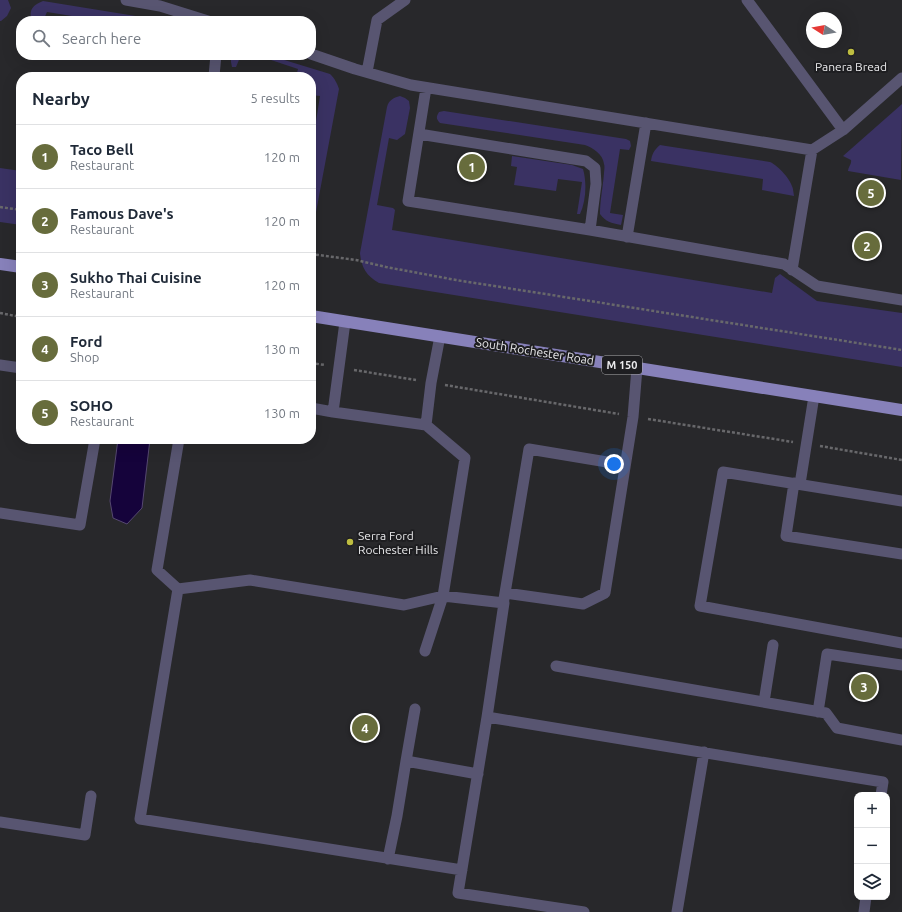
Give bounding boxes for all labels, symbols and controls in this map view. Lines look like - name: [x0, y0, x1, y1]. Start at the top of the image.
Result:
- north arrow: [806, 12, 842, 48]
- search box: [16, 16, 316, 60]
- icon: search: [30, 27, 52, 49]
- text: Search here: [62, 30, 141, 47]
- marker: Panera Bread: [846, 47, 856, 57]
- place label: Panera Bread: [815, 60, 887, 73]
- text: Nearby: [32, 89, 90, 108]
- text: 5 results: [250, 91, 300, 105]
- text: Taco Bell: [70, 141, 134, 158]
- text: 1: [41, 150, 49, 164]
- text: 120 m: [264, 150, 300, 164]
- pin: 1: [459, 152, 485, 182]
- text: Restaurant: [70, 158, 134, 172]
- pin: 5: [858, 178, 884, 208]
- text: Famous Dave's: [70, 205, 174, 222]
- text: 2: [41, 214, 49, 228]
- text: 120 m: [264, 214, 300, 228]
- text: Restaurant: [70, 222, 134, 236]
- pin: 2: [854, 231, 880, 261]
- text: Sukho Thai Cuisine: [70, 269, 202, 286]
- text: 3: [41, 278, 49, 292]
- text: 120 m: [264, 278, 300, 292]
- text: Restaurant: [70, 286, 134, 300]
- text: Ford: [70, 333, 102, 350]
- street label: South Rochester Road: [475, 335, 595, 367]
- text: 4: [41, 342, 49, 356]
- text: 130 m: [264, 342, 300, 356]
- text: Shop: [70, 350, 99, 364]
- road number: M 150: [602, 356, 642, 374]
- text: SOHO: [70, 397, 113, 414]
- text: 5: [41, 406, 49, 420]
- text: 130 m: [264, 406, 300, 420]
- text: Restaurant: [70, 414, 134, 428]
- your location: [604, 454, 624, 474]
- place label: Serra Ford Rochester Hills: [358, 529, 438, 556]
- marker: Serra Ford Rochester Hills: [345, 537, 355, 547]
- pin: 3: [851, 672, 877, 702]
- pin: 4: [352, 713, 378, 743]
- map controls: [854, 792, 890, 900]
- button: +: [854, 792, 890, 828]
- button: −: [854, 828, 890, 864]
- button: layers: [854, 864, 890, 900]

